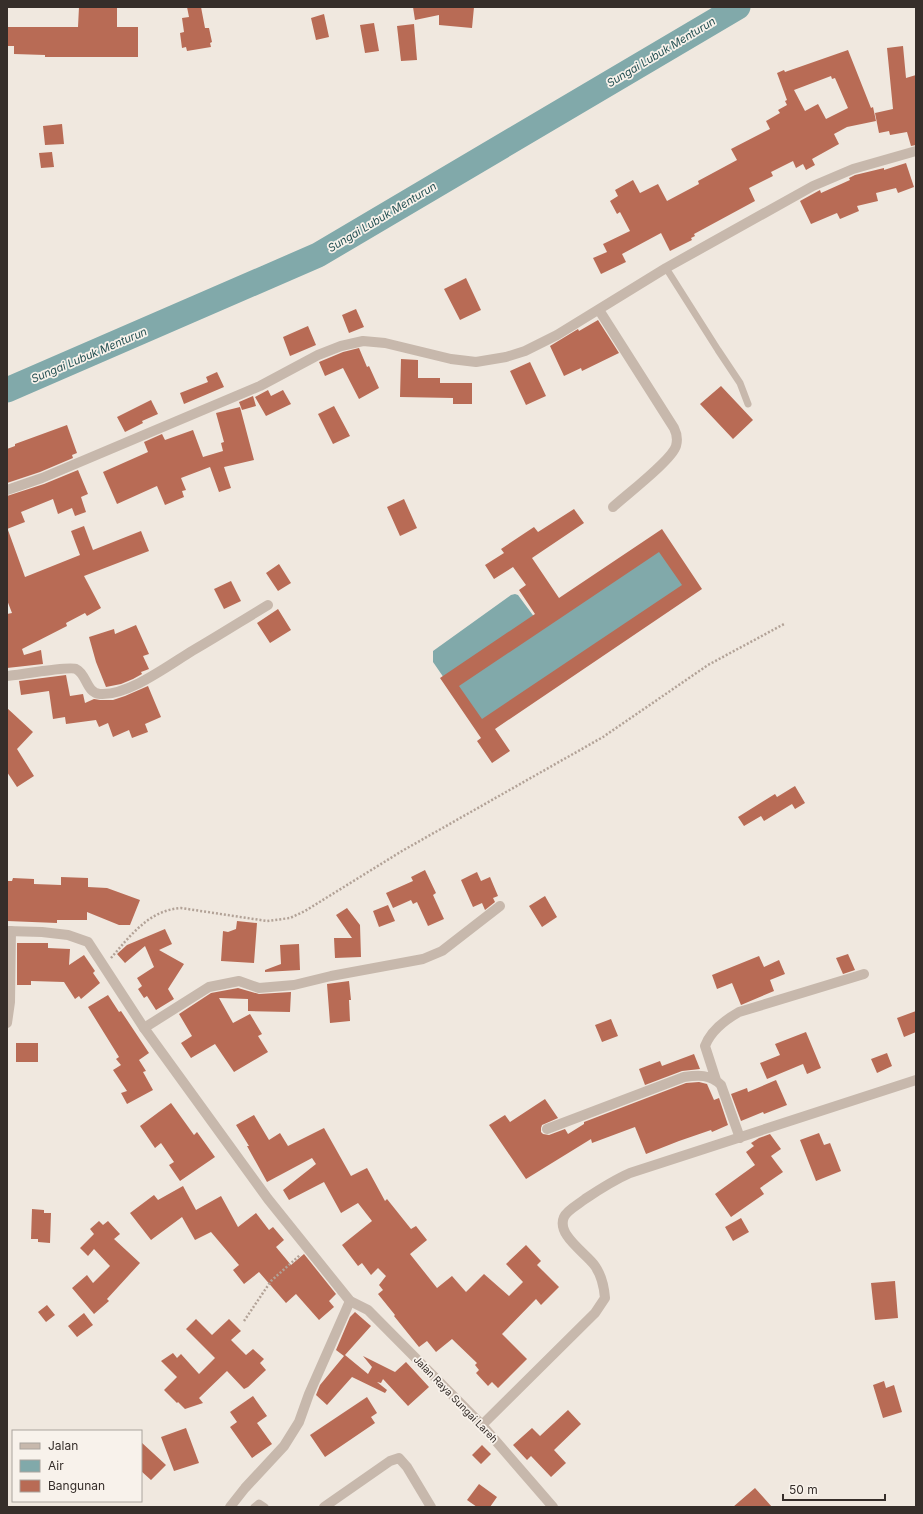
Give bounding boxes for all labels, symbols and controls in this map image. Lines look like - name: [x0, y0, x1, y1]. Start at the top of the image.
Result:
- water label: Sungai Lubuk Menturun: [604, 14, 718, 90]
- water label: Sungai Lubuk Menturun: [325, 179, 439, 255]
- water label: Sungai Lubuk Menturun: [29, 324, 149, 386]
- street label: Jalan Raya Sungai Lareh: [411, 1353, 501, 1445]
- legend: [12, 1430, 142, 1502]
- text: Jalan: [48, 1438, 78, 1453]
- text: Air: [48, 1458, 64, 1473]
- scale bar: [783, 1476, 885, 1502]
- text: Bangunan: [48, 1478, 105, 1493]
- text: 50 m: [789, 1482, 818, 1497]

